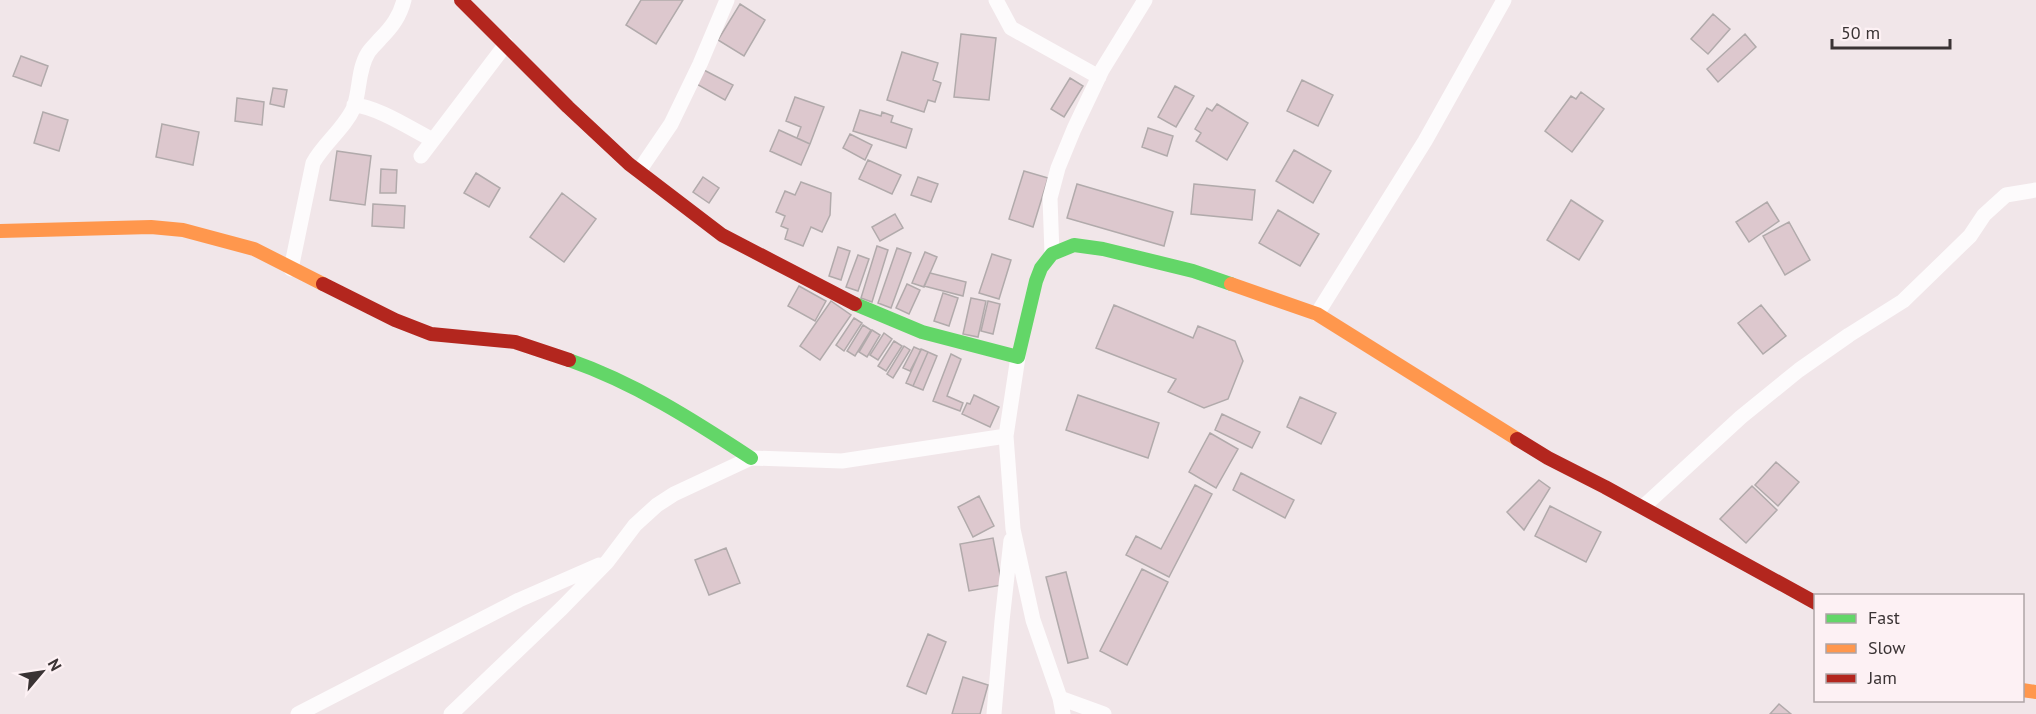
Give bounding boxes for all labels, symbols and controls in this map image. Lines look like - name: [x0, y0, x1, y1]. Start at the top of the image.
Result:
- scale bar: [1832, 12, 1950, 50]
- text: 50 m: [1841, 21, 1880, 44]
- legend: [1814, 594, 2024, 702]
- text: Fast: [1868, 606, 1900, 629]
- text: Slow: [1868, 636, 1906, 659]
- north arrow: [12, 642, 72, 702]
- text: N: [44, 655, 66, 674]
- text: Jam: [1867, 666, 1897, 689]

